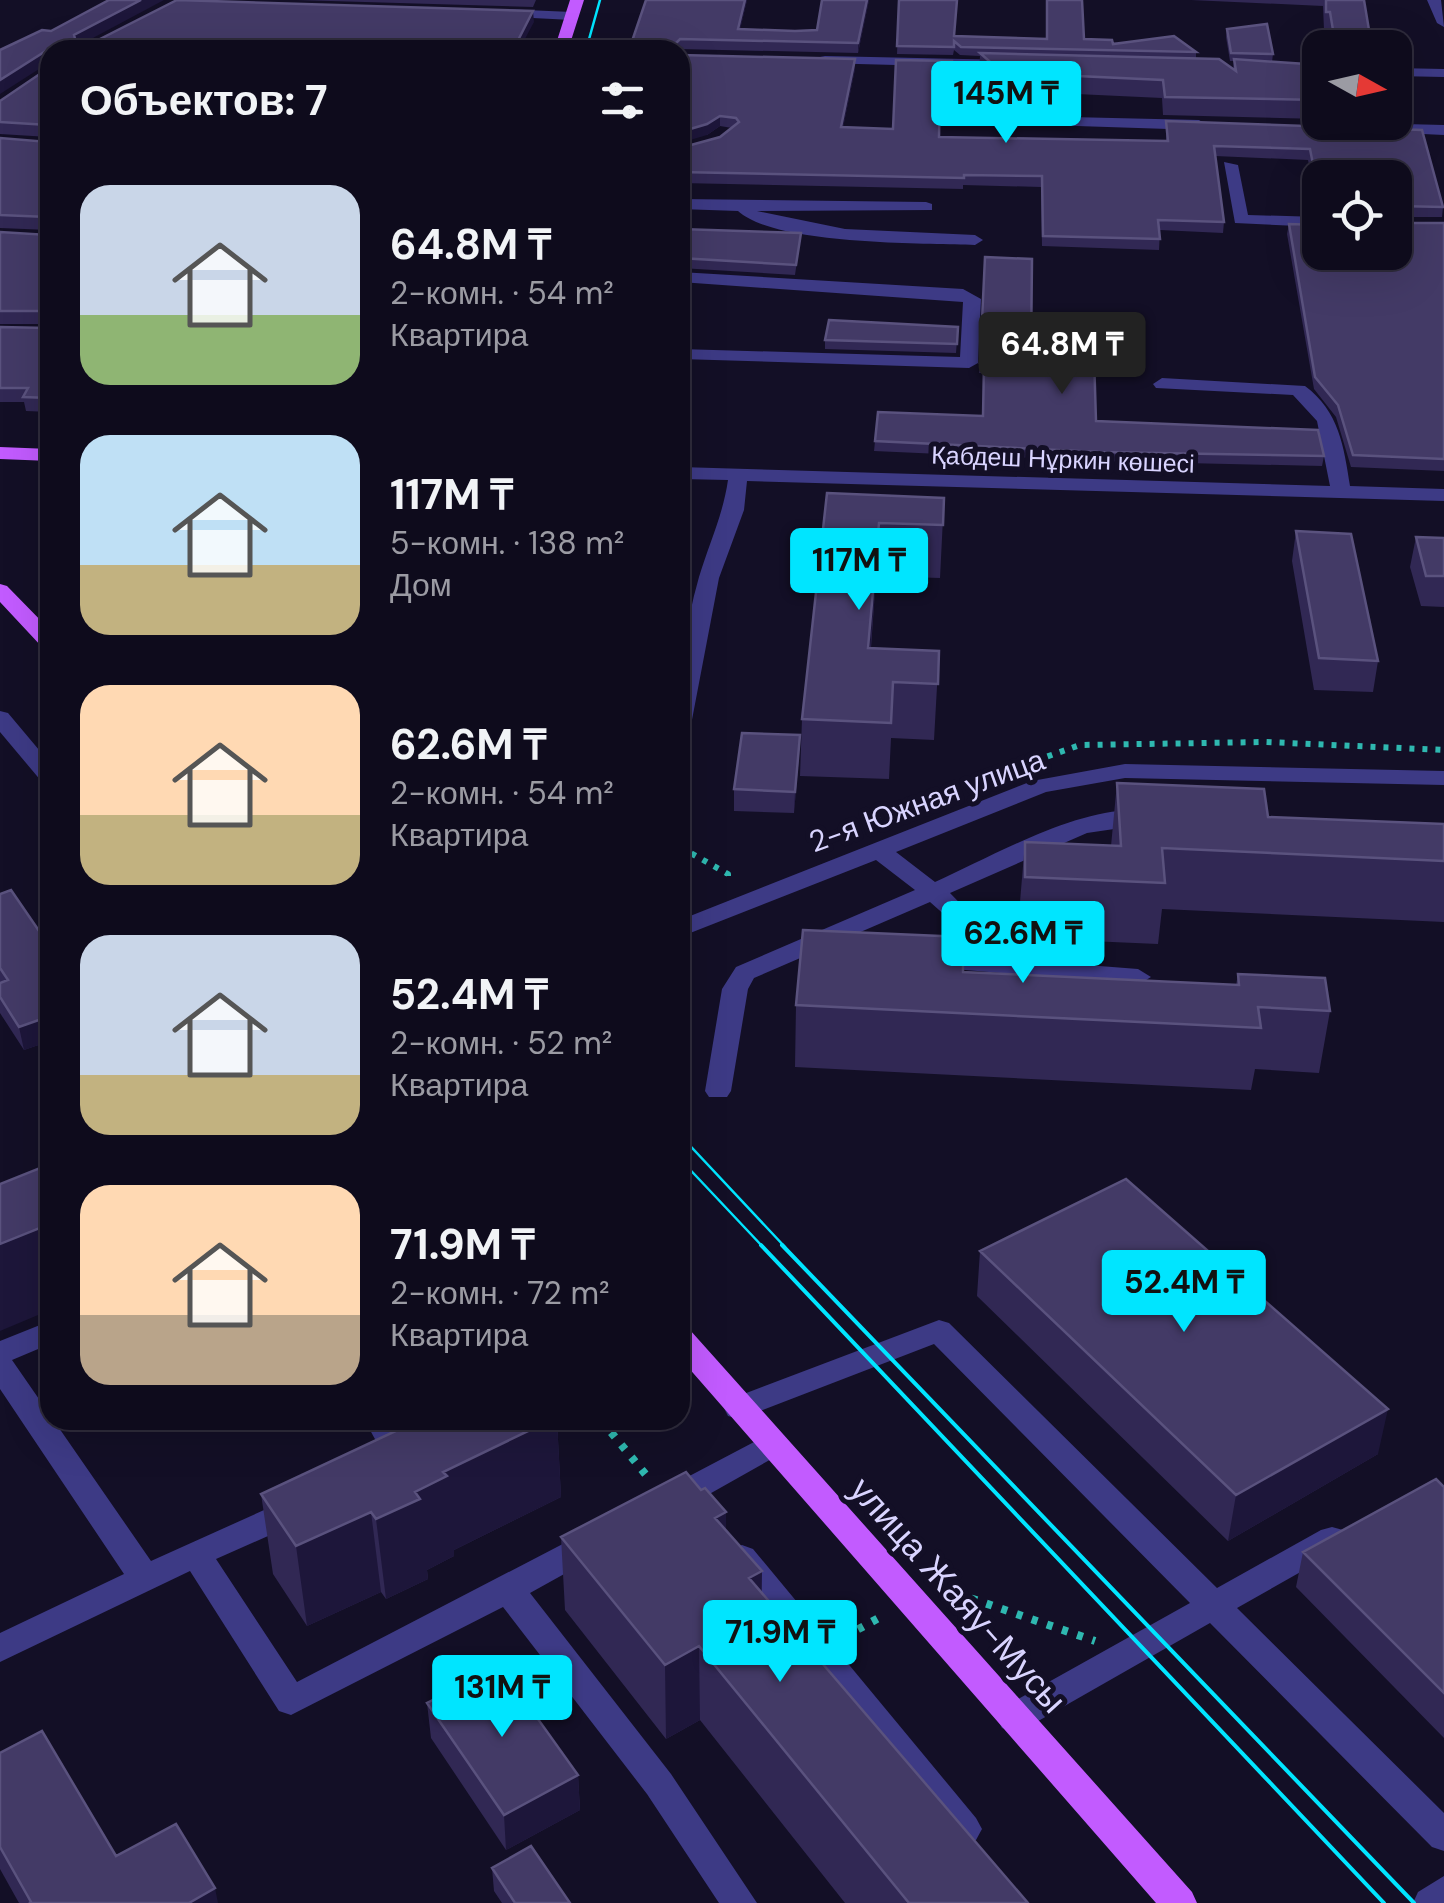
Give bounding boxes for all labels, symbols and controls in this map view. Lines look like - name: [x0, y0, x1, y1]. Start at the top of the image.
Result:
- north arrow: [1302, 30, 1412, 140]
- map controls: [1302, 30, 1412, 270]
- pin: 145M ₸: [925, 61, 1087, 146]
- text: 145M ₸: [953, 72, 1059, 114]
- text: Объектов: 7: [80, 73, 328, 128]
- icon: filters: [595, 73, 650, 128]
- button: locate: [1302, 160, 1412, 270]
- text: 64.8M ₸: [390, 217, 551, 272]
- icon: home: [160, 225, 280, 345]
- text: 2-комн. · 54 m²: [390, 272, 614, 314]
- pin: 64.8M ₸: [970, 312, 1154, 397]
- text: Квартира: [390, 314, 528, 356]
- text: 64.8M ₸: [1001, 323, 1123, 365]
- street label: Қабдеш Нұркин көшесі: [931, 438, 1195, 481]
- text: 117M ₸: [390, 467, 513, 522]
- icon: home: [160, 475, 280, 595]
- text: 5-комн. · 138 m²: [390, 522, 624, 564]
- pin: 117M ₸: [778, 528, 940, 613]
- text: 117M ₸: [812, 539, 906, 581]
- text: Дом: [390, 564, 452, 606]
- text: 62.6M ₸: [390, 717, 546, 772]
- icon: home: [160, 725, 280, 845]
- street label: 2-я Южная улица: [804, 740, 1050, 861]
- text: 2-комн. · 54 m²: [390, 772, 614, 814]
- text: Квартира: [390, 814, 528, 856]
- pin: 62.6M ₸: [931, 901, 1115, 986]
- text: 62.6M ₸: [963, 912, 1083, 954]
- text: 52.4M ₸: [390, 967, 548, 1022]
- icon: home: [160, 975, 280, 1095]
- text: 2-комн. · 52 m²: [390, 1022, 612, 1064]
- text: Квартира: [390, 1064, 528, 1106]
- text: 71.9M ₸: [390, 1217, 535, 1272]
- icon: home: [160, 1225, 280, 1345]
- pin: 52.4M ₸: [1092, 1250, 1276, 1335]
- text: 52.4M ₸: [1124, 1261, 1244, 1303]
- text: 2-комн. · 72 m²: [390, 1272, 610, 1314]
- text: Квартира: [390, 1314, 528, 1356]
- street label: улица Жаяу-Мусы: [840, 1467, 1076, 1723]
- pin: 71.9M ₸: [688, 1600, 872, 1685]
- text: 71.9M ₸: [725, 1611, 835, 1653]
- pin: 131M ₸: [421, 1655, 583, 1740]
- text: 131M ₸: [454, 1666, 550, 1708]

